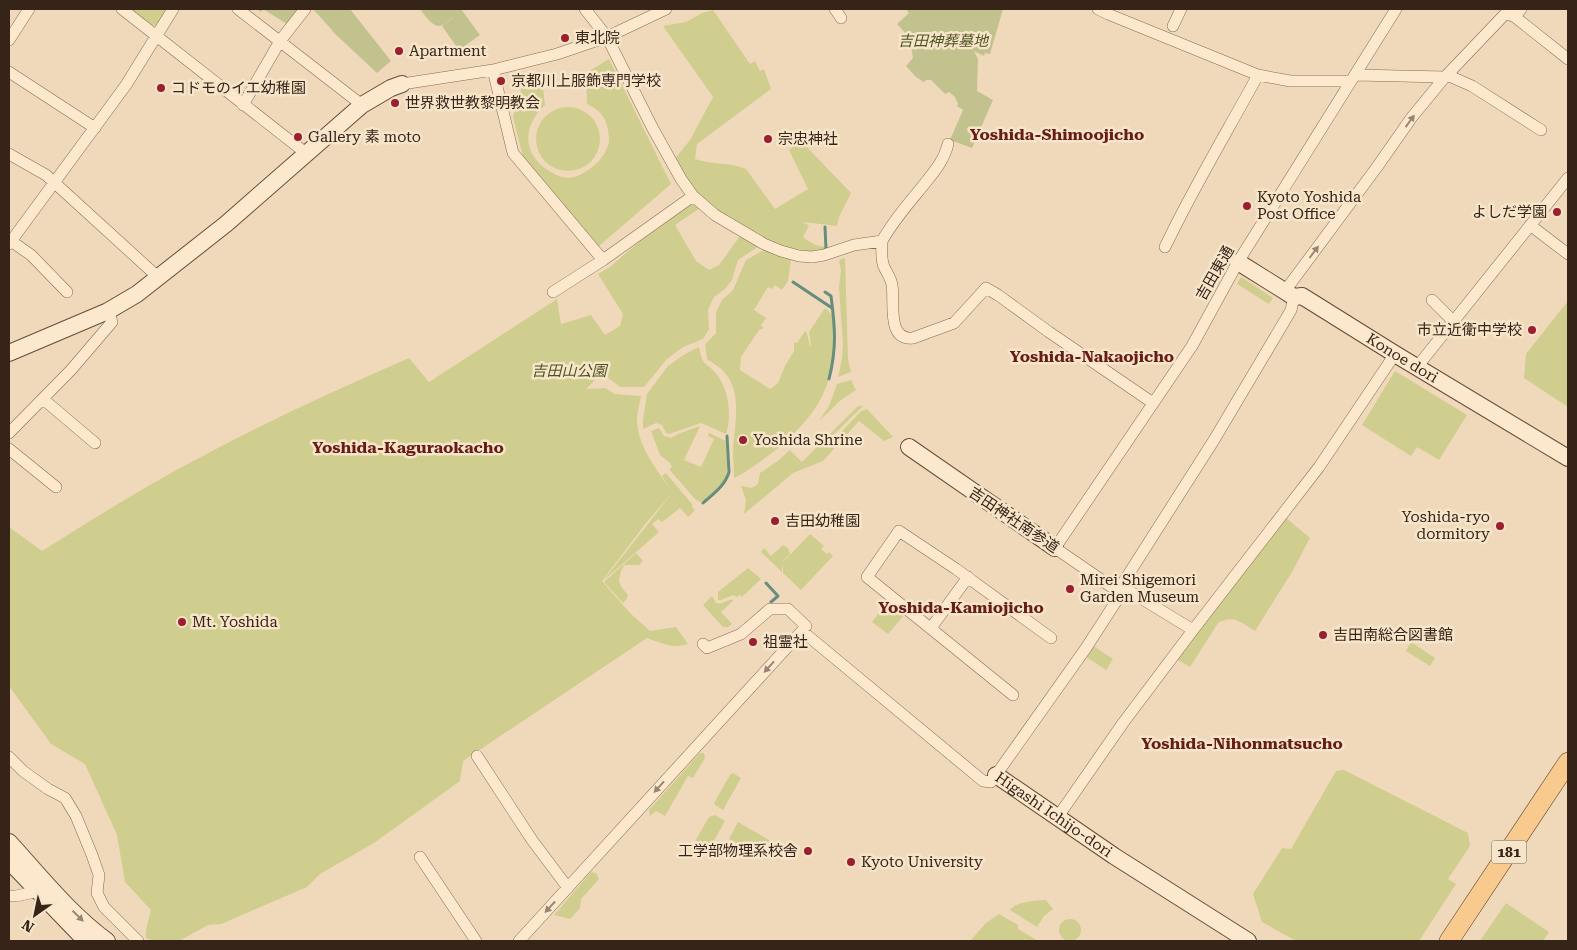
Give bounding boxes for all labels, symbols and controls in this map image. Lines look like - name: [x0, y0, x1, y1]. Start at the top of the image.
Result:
- place label: 東北院: [575, 29, 620, 47]
- marker: 東北院: [559, 32, 571, 44]
- park label: 吉田神葬墓地: [898, 32, 990, 50]
- place label: Apartment: [409, 42, 487, 60]
- marker: Apartment: [393, 45, 405, 57]
- place label: 京都川上服飾専門学校: [511, 72, 661, 90]
- marker: 京都川上服飾専門学校: [495, 75, 507, 87]
- place label: コドモのイエ幼稚園: [171, 79, 306, 97]
- marker: コドモのイエ幼稚園: [155, 82, 167, 94]
- place label: 世界救世教黎明教会: [405, 94, 540, 112]
- marker: 世界救世教黎明教会: [389, 97, 401, 109]
- one-way arrow: [1404, 115, 1415, 128]
- district label: Yoshida-Shimoojicho: [970, 125, 1144, 144]
- place label: Gallery 素 moto: [308, 128, 421, 146]
- place label: 宗忠神社: [778, 130, 838, 148]
- marker: Gallery 素 moto: [292, 131, 304, 143]
- marker: 宗忠神社: [762, 133, 774, 145]
- place label: Kyoto Yoshida Post Office: [1257, 188, 1361, 223]
- marker: Kyoto Yoshida Post Office: [1241, 200, 1253, 212]
- place label: よしだ学園: [1472, 203, 1547, 221]
- marker: よしだ学園: [1551, 206, 1563, 218]
- street label: 吉田東通: [1192, 243, 1238, 303]
- one-way arrow: [1309, 245, 1319, 259]
- place label: 市立近衛中学校: [1417, 321, 1522, 339]
- marker: 市立近衛中学校: [1526, 324, 1538, 336]
- street label: Konoe dori: [1363, 329, 1441, 387]
- district label: Yoshida-Nakaojicho: [1010, 347, 1174, 366]
- park label: 吉田山公園: [531, 362, 608, 380]
- place label: Yoshida Shrine: [753, 431, 862, 449]
- marker: Yoshida Shrine: [737, 434, 749, 446]
- district label: Yoshida-Kaguraokacho: [312, 438, 504, 457]
- street label: 吉田神社南参道: [965, 483, 1063, 557]
- place label: Yoshida-ryo dormitory: [1401, 508, 1490, 543]
- place label: 吉田幼稚園: [785, 512, 860, 530]
- marker: 吉田幼稚園: [769, 515, 781, 527]
- marker: Yoshida-ryo dormitory: [1494, 520, 1506, 532]
- place label: Mirei Shigemori Garden Museum: [1080, 571, 1200, 606]
- marker: Mirei Shigemori Garden Museum: [1064, 583, 1076, 595]
- district label: Yoshida-Kamiojicho: [878, 598, 1044, 617]
- place label: Mt. Yoshida: [192, 613, 278, 631]
- marker: Mt. Yoshida: [176, 616, 188, 628]
- place label: 吉田南総合図書館: [1333, 626, 1453, 644]
- marker: 吉田南総合図書館: [1317, 629, 1329, 641]
- place label: 祖霊社: [763, 633, 808, 651]
- marker: 祖霊社: [747, 636, 759, 648]
- one-way arrow: [763, 661, 775, 673]
- district label: Yoshida-Nihonmatsucho: [1141, 734, 1343, 753]
- street label: Higashi Ichijo-dori: [992, 768, 1116, 861]
- one-way arrow: [653, 781, 665, 793]
- road number: 181: [1492, 840, 1526, 864]
- place label: 工学部物理系校舎: [678, 842, 798, 860]
- marker: 工学部物理系校舎: [802, 845, 814, 857]
- place label: Kyoto University: [861, 853, 983, 871]
- marker: Kyoto University: [845, 856, 857, 868]
- north arrow: [10, 890, 60, 940]
- one-way arrow: [544, 901, 556, 913]
- one-way arrow: [72, 910, 84, 922]
- text: N: [19, 916, 37, 936]

